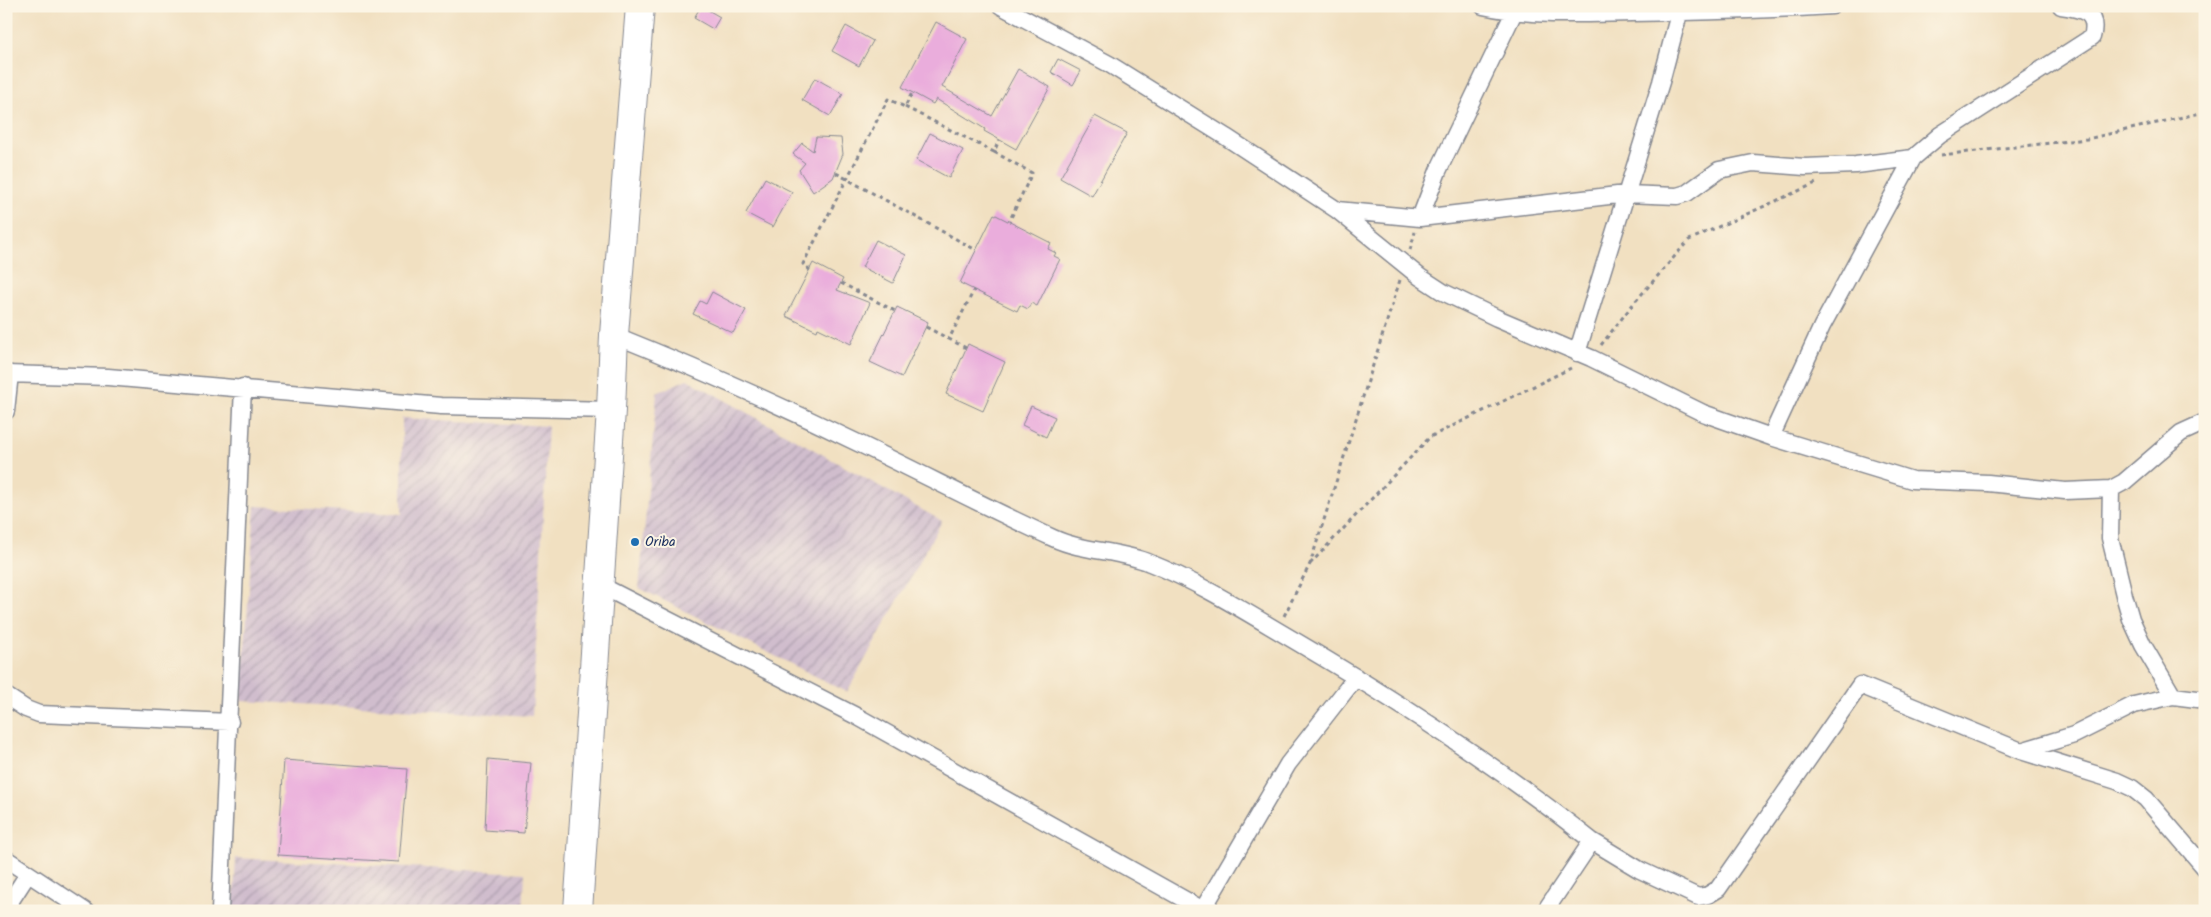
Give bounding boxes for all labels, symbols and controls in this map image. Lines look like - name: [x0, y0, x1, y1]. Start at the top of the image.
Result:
- place label: Oriba: [645, 531, 675, 553]
- marker: Oriba: [629, 536, 641, 548]

